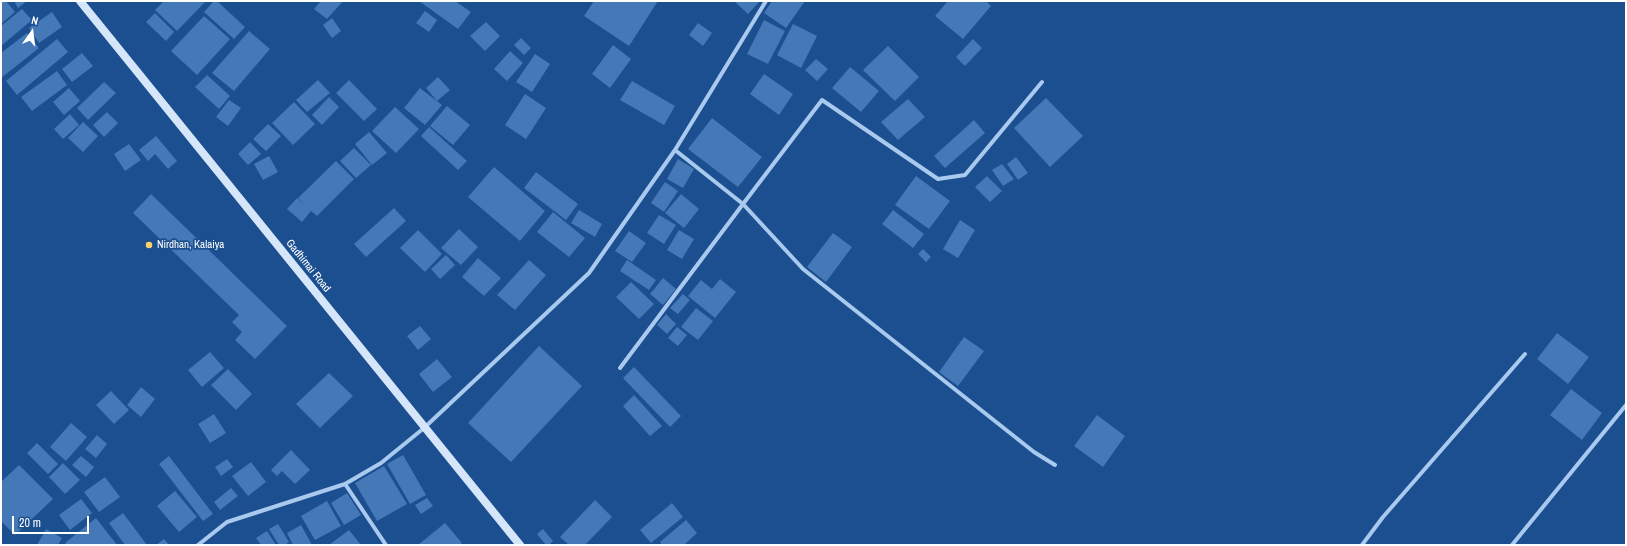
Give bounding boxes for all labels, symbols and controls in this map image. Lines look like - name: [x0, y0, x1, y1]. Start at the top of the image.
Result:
- north arrow: [12, 12, 52, 52]
- text: N: [30, 13, 40, 28]
- street label: Gadhimai Road: [283, 237, 333, 295]
- place label: Nirdhan, Kalaiya: [157, 238, 224, 252]
- marker: Nirdhan, Kalaiya: [144, 240, 154, 250]
- scale bar: [14, 508, 91, 534]
- text: 20 m: [19, 515, 41, 531]

